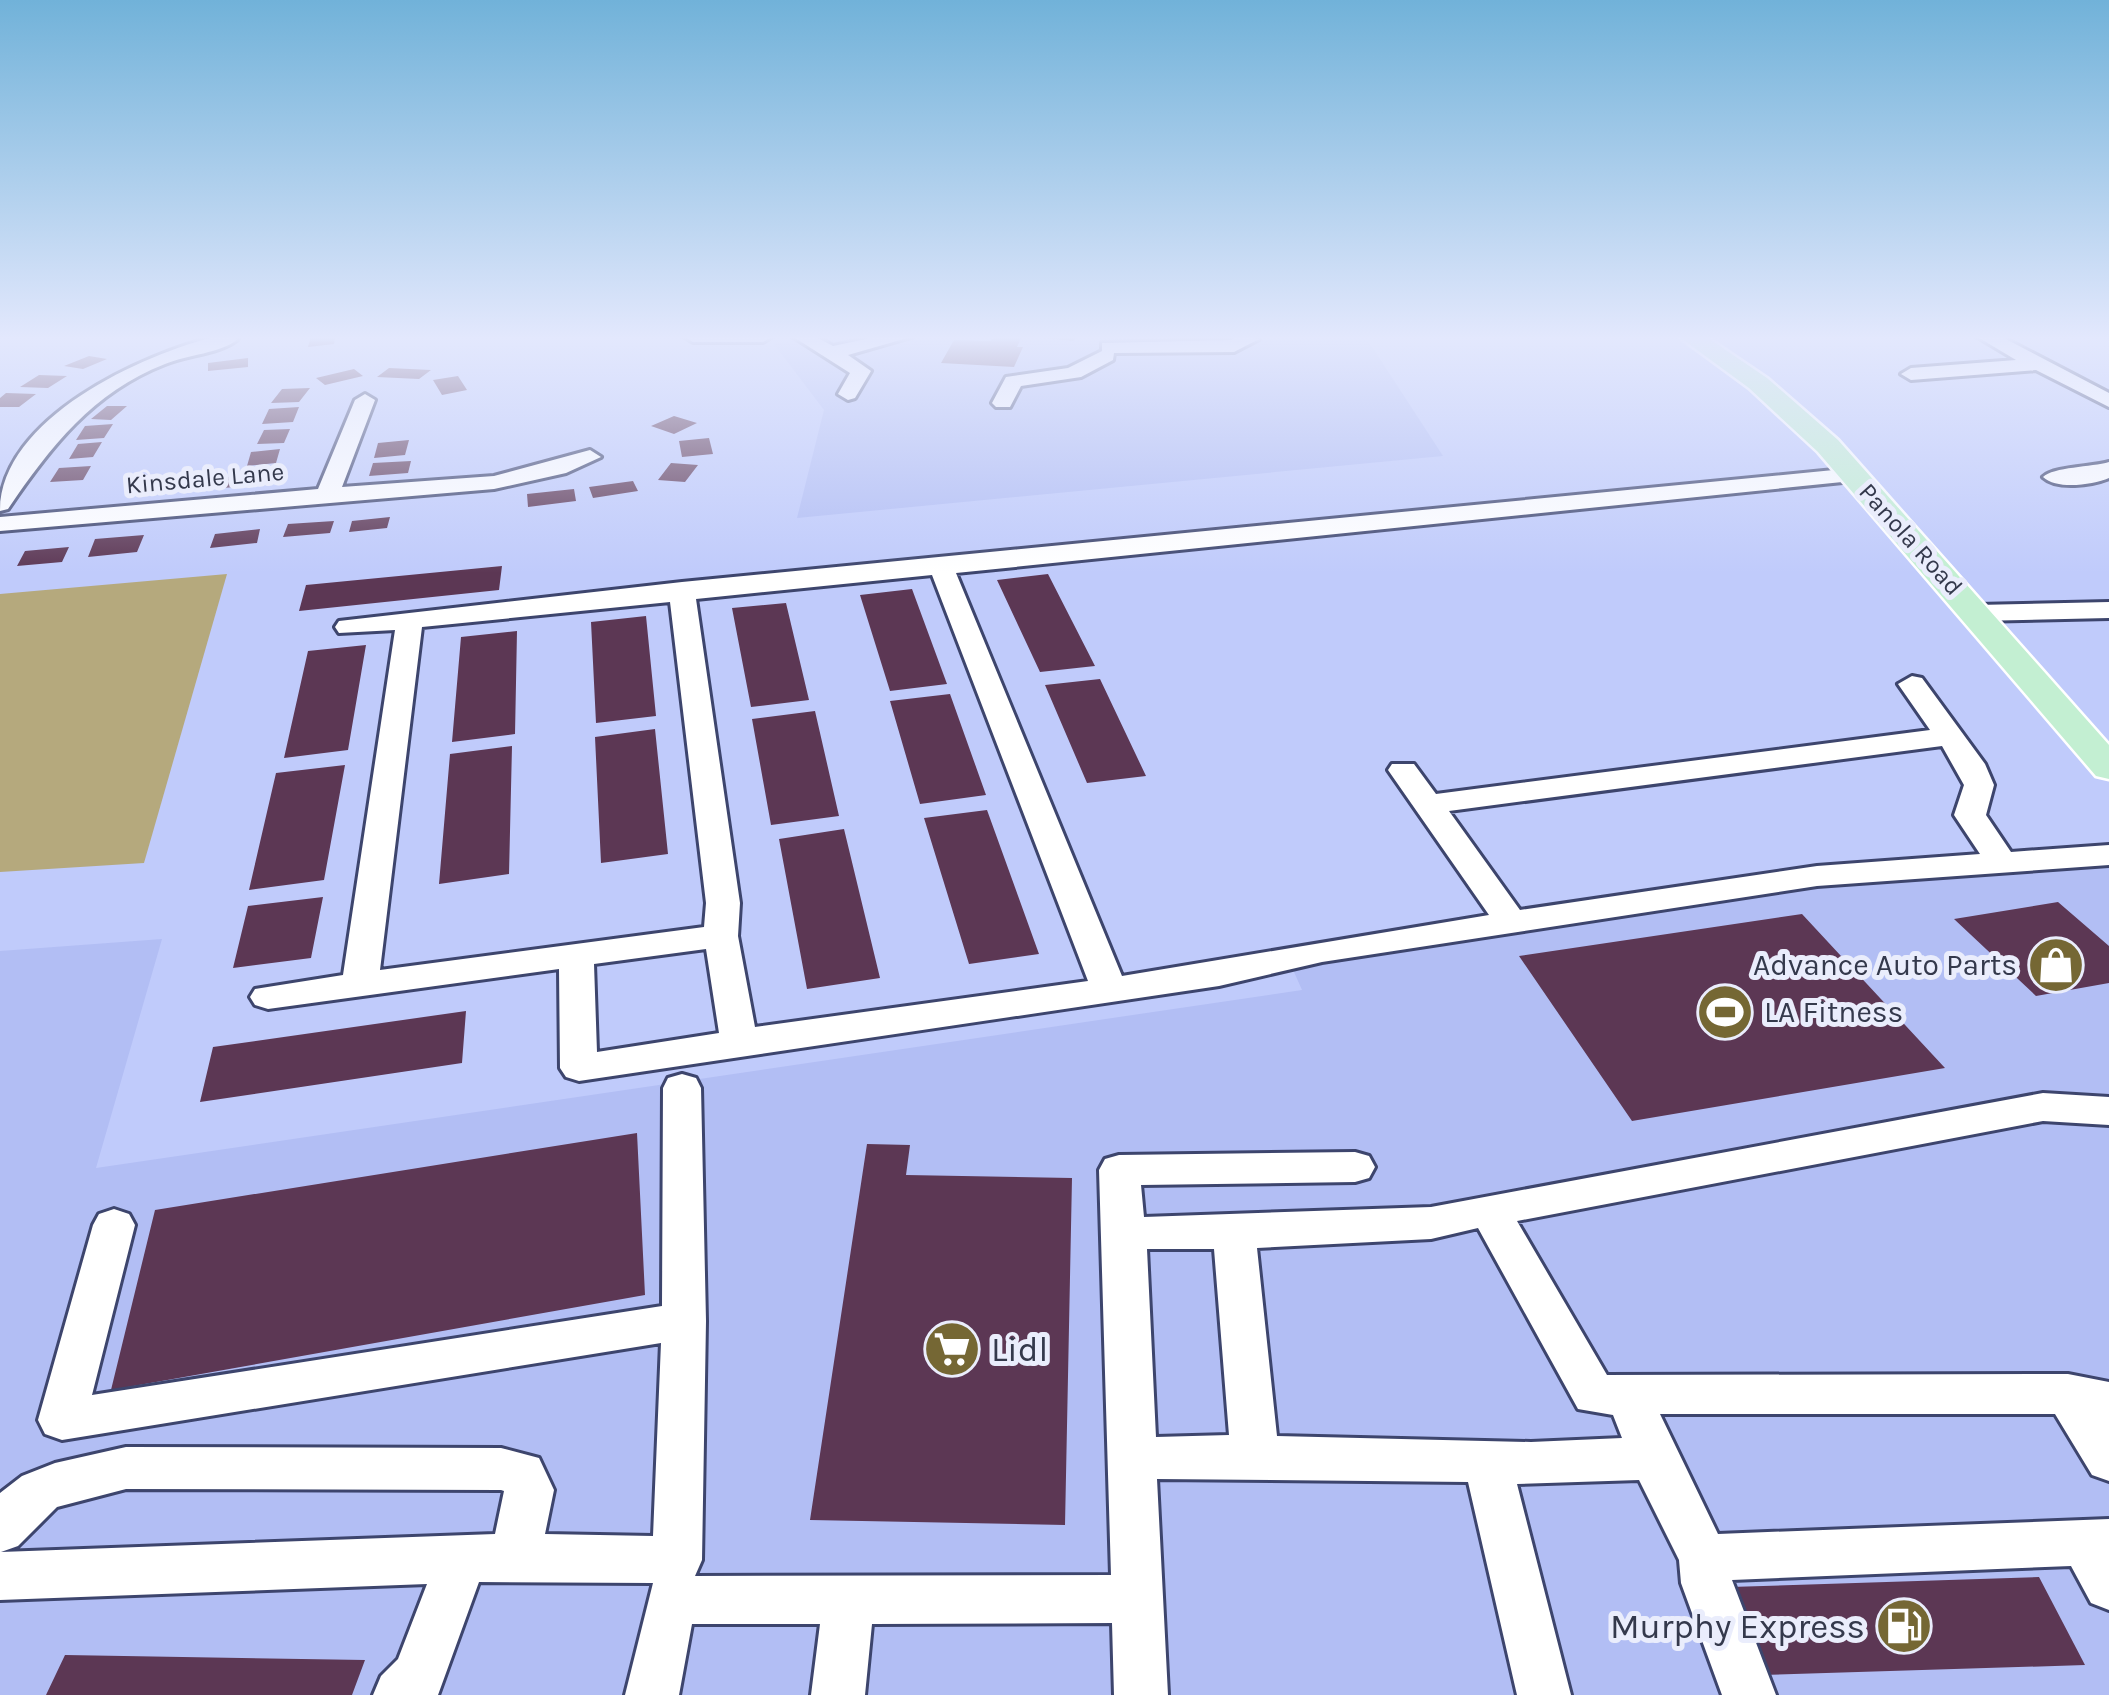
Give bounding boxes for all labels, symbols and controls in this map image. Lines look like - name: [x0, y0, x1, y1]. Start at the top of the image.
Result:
- street label: Kinsdale Lane: [125, 457, 285, 499]
- street label: Panola Road: [1853, 477, 1969, 601]
- shop icon: Advance Auto Parts: [2026, 935, 2086, 995]
- place label: Advance Auto Parts: [1753, 947, 2017, 983]
- sports icon: LA Fitness: [1695, 982, 1755, 1042]
- place label: LA Fitness: [1764, 994, 1903, 1030]
- supermarket icon: Lidl: [922, 1319, 982, 1379]
- place label: Lidl: [991, 1329, 1048, 1370]
- fuel station icon: Murphy Express: [1874, 1596, 1934, 1656]
- place label: Murphy Express: [1610, 1606, 1865, 1647]

